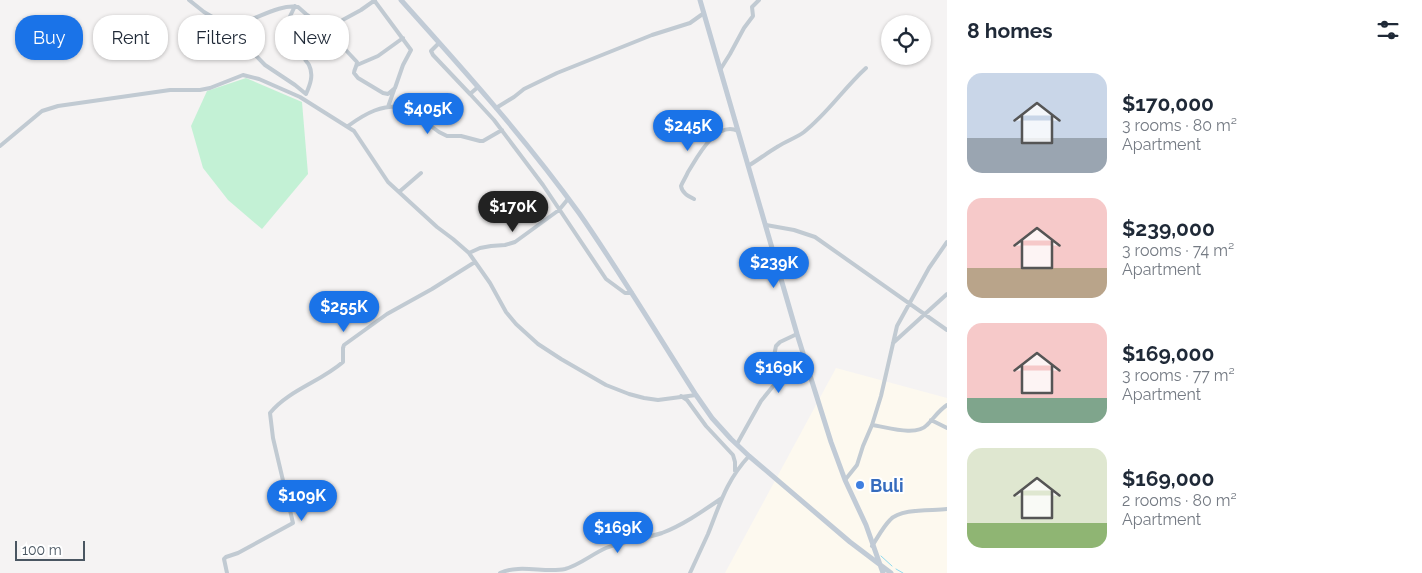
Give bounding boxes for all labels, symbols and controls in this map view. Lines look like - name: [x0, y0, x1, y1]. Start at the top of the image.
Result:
- chip: Buy: [15, 15, 83, 60]
- chip: Rent: [93, 15, 168, 60]
- chip: Filters: [178, 15, 265, 60]
- chip: New: [275, 15, 349, 60]
- map controls: [881, 15, 931, 65]
- button: locate: [881, 15, 931, 65]
- icon: filters: [1374, 16, 1402, 44]
- text: 8 homes: [967, 18, 1053, 43]
- text: $170,000: [1122, 91, 1214, 116]
- pin: $405K: [393, 92, 463, 135]
- icon: home: [1007, 93, 1067, 153]
- text: $405K: [404, 99, 452, 118]
- pin: $245K: [653, 110, 723, 152]
- text: $245K: [664, 116, 712, 135]
- text: 3 rooms · 80 m²: [1122, 116, 1237, 135]
- text: Apartment: [1122, 135, 1201, 154]
- pin: $170K: [478, 190, 548, 233]
- text: $170K: [489, 197, 537, 216]
- text: $239,000: [1122, 216, 1215, 241]
- icon: home: [1007, 218, 1067, 278]
- text: 3 rooms · 74 m²: [1122, 241, 1234, 260]
- pin: $239K: [739, 246, 809, 289]
- text: $239K: [750, 253, 798, 272]
- text: Apartment: [1122, 260, 1201, 279]
- pin: $255K: [309, 290, 379, 333]
- text: $255K: [320, 297, 368, 316]
- text: $169,000: [1122, 341, 1214, 366]
- icon: home: [1007, 343, 1067, 403]
- pin: $169K: [744, 352, 814, 394]
- text: $169K: [755, 358, 803, 377]
- text: 3 rooms · 77 m²: [1122, 366, 1235, 385]
- text: Apartment: [1122, 385, 1201, 404]
- text: $169,000: [1122, 466, 1214, 491]
- icon: home: [1007, 468, 1067, 528]
- place label: Buli: [870, 475, 904, 496]
- marker: Buli: [854, 479, 866, 491]
- pin: $109K: [267, 480, 337, 522]
- text: $109K: [278, 486, 326, 505]
- text: 2 rooms · 80 m²: [1122, 491, 1237, 510]
- text: Apartment: [1122, 510, 1201, 529]
- pin: $169K: [583, 512, 653, 554]
- text: $169K: [594, 518, 642, 537]
- scale bar: [15, 538, 85, 561]
- text: 100 m: [22, 542, 62, 558]

